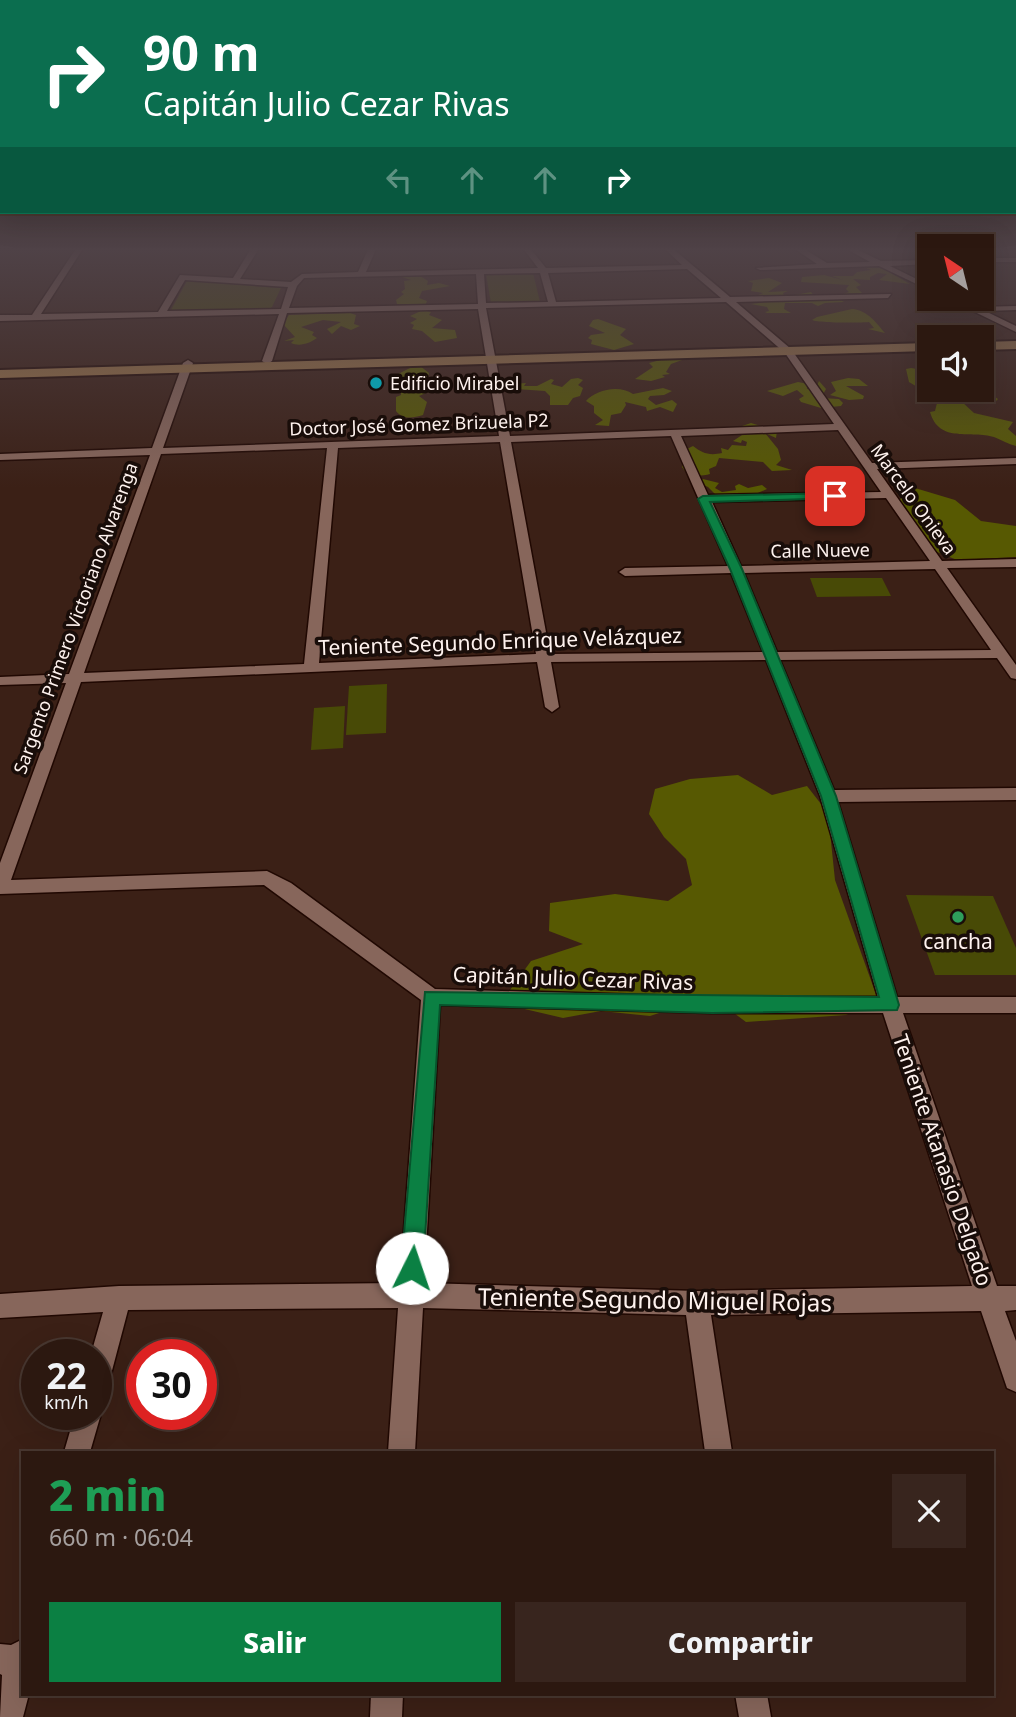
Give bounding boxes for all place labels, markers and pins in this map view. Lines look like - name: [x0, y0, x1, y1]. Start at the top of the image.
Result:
- place label: Edificio Mirabel: [390, 371, 519, 395]
- marker: Edificio Mirabel: [368, 375, 384, 391]
- pin: [805, 466, 865, 526]
- marker: cancha: [950, 909, 966, 925]
- place label: cancha: [923, 927, 993, 955]

